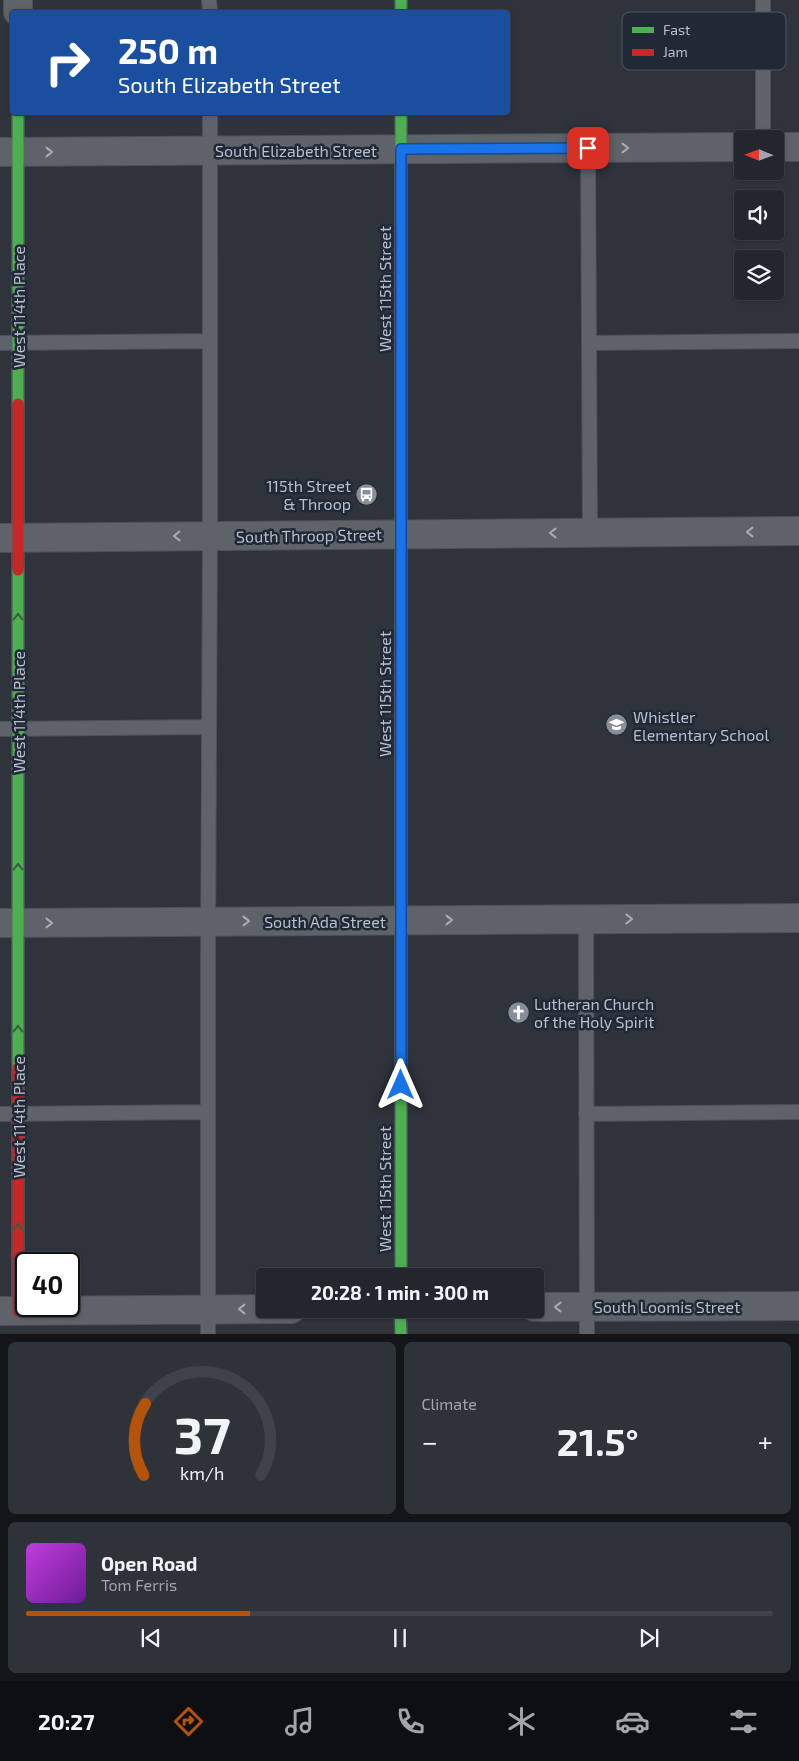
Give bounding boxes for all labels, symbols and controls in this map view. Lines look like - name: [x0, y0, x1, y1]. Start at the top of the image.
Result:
- legend: [622, 12, 786, 70]
- text: Fast: [663, 21, 690, 38]
- text: 250 m: [118, 29, 218, 71]
- icon: right: [35, 30, 100, 95]
- text: Jam: [663, 43, 688, 60]
- text: South Elizabeth Street: [118, 71, 341, 97]
- pin: [567, 127, 609, 169]
- north arrow: [734, 130, 784, 180]
- map controls: [734, 130, 784, 300]
- icon: arrive: [574, 134, 602, 162]
- street label: South Elizabeth Street: [215, 141, 377, 160]
- one-way arrow: [621, 143, 629, 153]
- one-way arrow: [45, 147, 53, 157]
- button: sound: [734, 190, 784, 240]
- street label: West 115th Street: [375, 226, 394, 352]
- street label: West 114th Place: [9, 246, 28, 368]
- button: layers: [734, 250, 784, 300]
- place label: 115th Street & Throop: [266, 476, 351, 513]
- bus stop icon: 115th Street & Throop: [355, 482, 379, 506]
- street label: South Throop Street: [236, 524, 382, 546]
- one-way arrow: [746, 527, 754, 537]
- one-way arrow: [549, 528, 556, 538]
- one-way arrow: [172, 531, 180, 541]
- one-way arrow: [13, 613, 23, 620]
- street label: West 115th Street: [375, 631, 394, 757]
- street label: West 114th Place: [9, 651, 28, 773]
- place label: Whistler Elementary School: [633, 707, 769, 744]
- school or university icon: Whistler Elementary School: [605, 713, 629, 737]
- one-way arrow: [13, 863, 23, 870]
- street label: South Ada Street: [264, 912, 386, 931]
- one-way arrow: [626, 914, 633, 924]
- one-way arrow: [446, 915, 453, 925]
- one-way arrow: [242, 916, 250, 927]
- one-way arrow: [45, 918, 53, 928]
- place label: Lutheran Church of the Holy Spirit: [534, 994, 654, 1031]
- church icon: Lutheran Church of the Holy Spirit: [506, 1000, 530, 1024]
- one-way arrow: [13, 1025, 23, 1033]
- street label: West 114th Place: [9, 1056, 28, 1178]
- position arrow: [374, 1058, 426, 1110]
- street label: West 115th Street: [375, 1126, 394, 1252]
- one-way arrow: [13, 1223, 23, 1230]
- speed limit sign: 40: [15, 1252, 80, 1317]
- text: 20:28 · 1 min · 300 m: [311, 1281, 489, 1304]
- street label: South Loomis Street: [594, 1297, 740, 1316]
- one-way arrow: [554, 1302, 562, 1312]
- one-way arrow: [238, 1304, 246, 1314]
- text: Climate: [422, 1394, 477, 1413]
- text: 37: [173, 1402, 230, 1464]
- text: 21.5°: [557, 1418, 639, 1464]
- text: −: [422, 1424, 438, 1458]
- text: +: [758, 1424, 773, 1458]
- text: km/h: [180, 1462, 224, 1484]
- text: Open Road: [101, 1552, 197, 1575]
- text: Tom Ferris: [101, 1575, 177, 1594]
- icon: previous: [137, 1624, 165, 1652]
- icon: pause: [386, 1624, 414, 1652]
- icon: next: [635, 1624, 663, 1652]
- icon: directions: [171, 1704, 206, 1739]
- icon: music: [282, 1704, 317, 1739]
- icon: phone: [393, 1704, 428, 1739]
- icon: climate: [504, 1704, 539, 1739]
- icon: car: [615, 1704, 650, 1739]
- icon: filters: [726, 1704, 761, 1739]
- text: 20:27: [38, 1708, 95, 1734]

